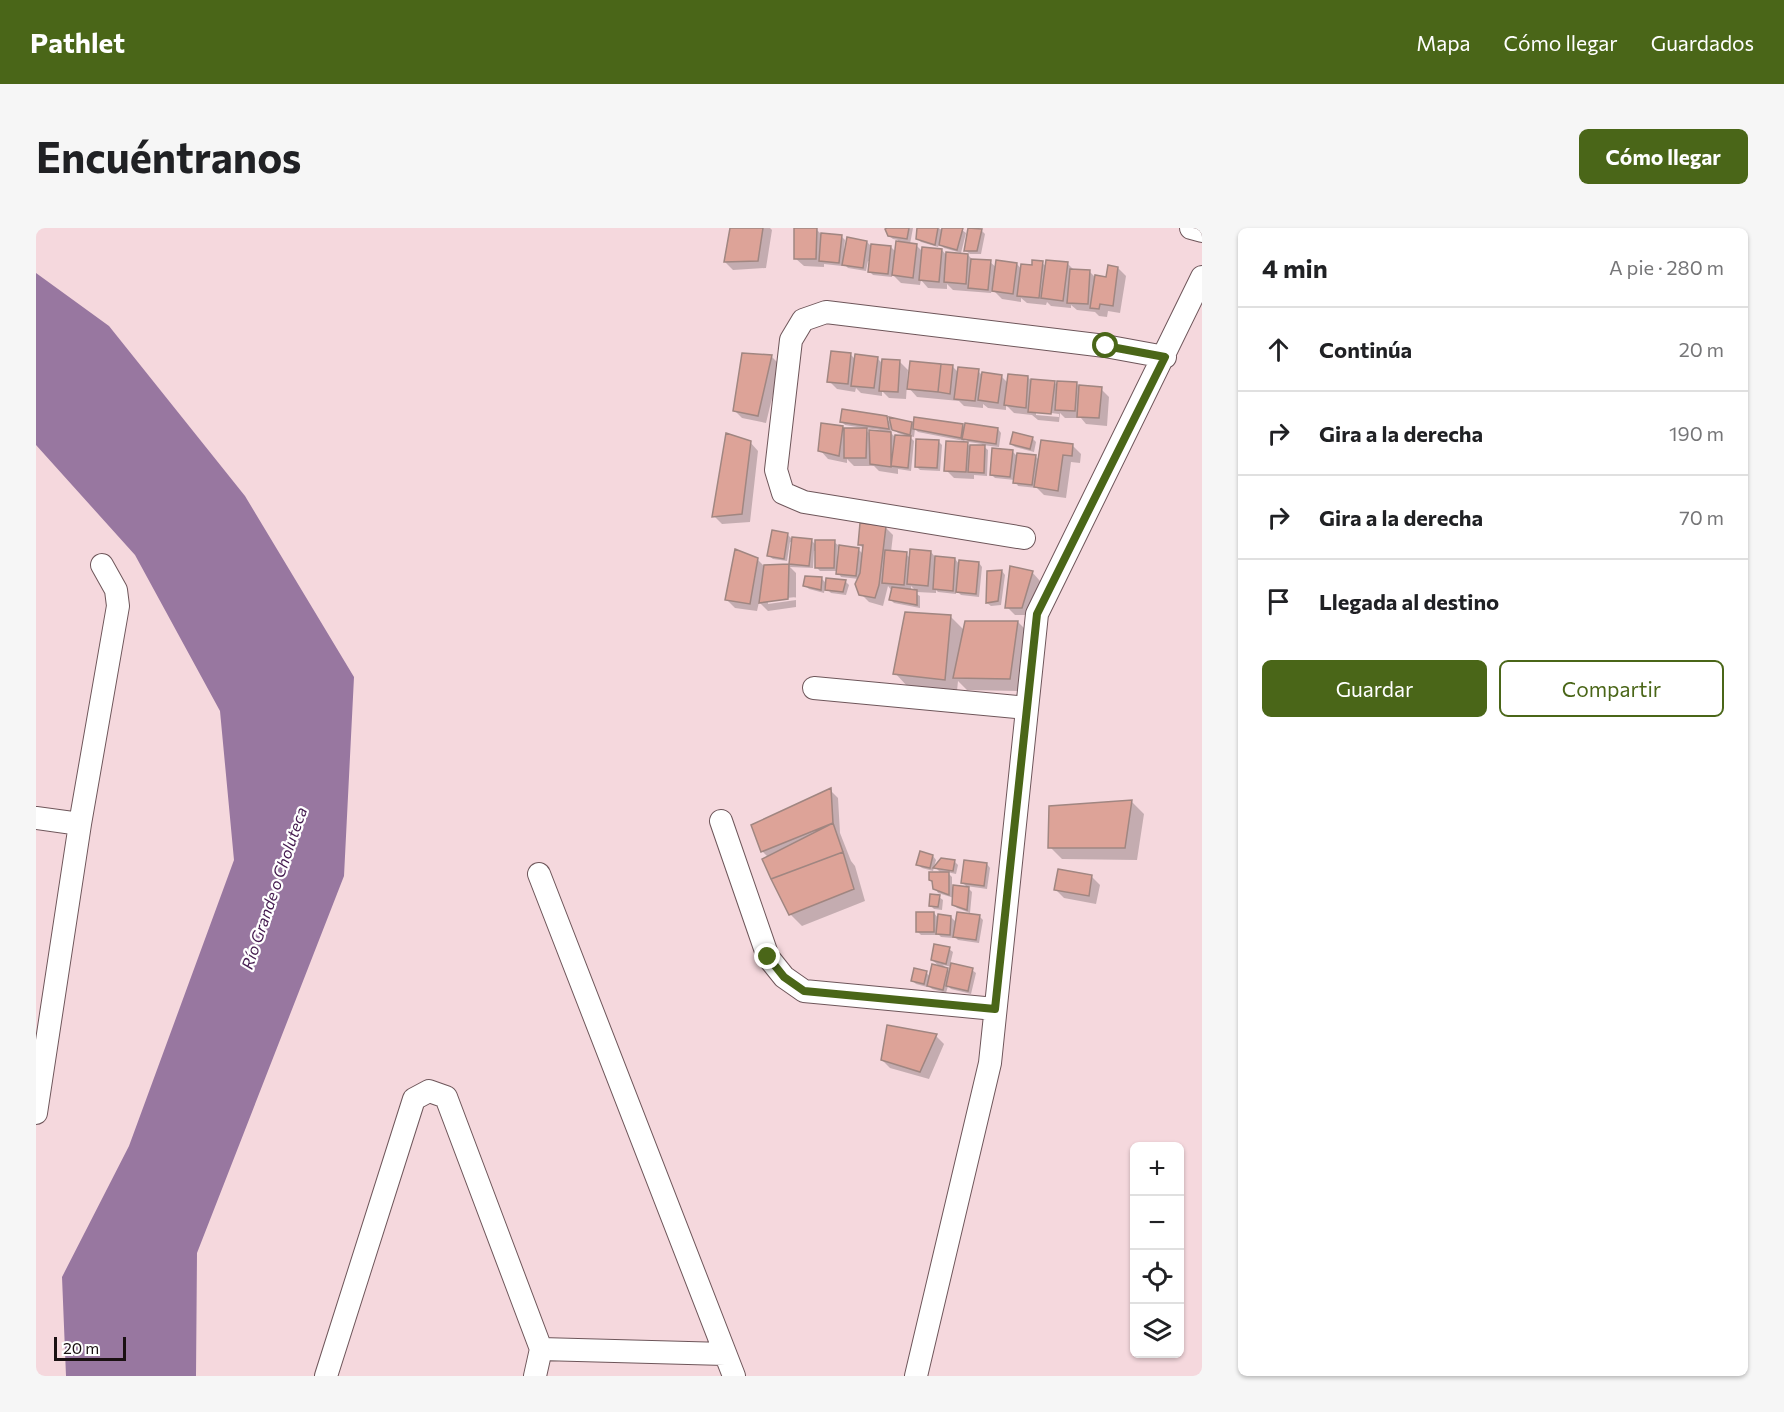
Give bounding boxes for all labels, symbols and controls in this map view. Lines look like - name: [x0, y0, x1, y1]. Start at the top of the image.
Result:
- text: Pathlet: [30, 25, 125, 59]
- text: Mapa: [1416, 30, 1471, 55]
- text: Cómo llegar: [1504, 30, 1618, 55]
- text: Guardados: [1651, 30, 1754, 55]
- button: Cómo llegar: [1579, 129, 1748, 184]
- text: Encuéntranos: [36, 130, 301, 182]
- text: 4 min: [1262, 252, 1328, 283]
- text: A pie · 280 m: [1609, 255, 1724, 279]
- route start: [1092, 332, 1118, 358]
- icon: ahead: [1262, 333, 1295, 366]
- text: Continúa: [1319, 336, 1412, 363]
- text: 20 m: [1679, 337, 1724, 361]
- icon: right: [1262, 417, 1295, 450]
- text: Gira a la derecha: [1319, 420, 1483, 447]
- text: 190 m: [1669, 421, 1724, 445]
- icon: right: [1262, 501, 1295, 534]
- text: Gira a la derecha: [1319, 504, 1483, 531]
- text: 70 m: [1679, 505, 1724, 529]
- icon: arrive: [1262, 585, 1295, 618]
- text: Llegada al destino: [1319, 588, 1499, 615]
- button: Guardar: [1262, 660, 1487, 717]
- button: Compartir: [1499, 660, 1724, 717]
- water label: Río Grande o Choluteca: [237, 804, 310, 971]
- route end: [754, 943, 780, 969]
- map controls: [1130, 1142, 1184, 1358]
- button: +: [1130, 1142, 1184, 1196]
- button: −: [1130, 1196, 1184, 1250]
- button: locate: [1130, 1250, 1184, 1304]
- button: layers: [1130, 1304, 1184, 1358]
- scale bar: [54, 1334, 126, 1362]
- text: 20 m: [63, 1338, 99, 1357]

